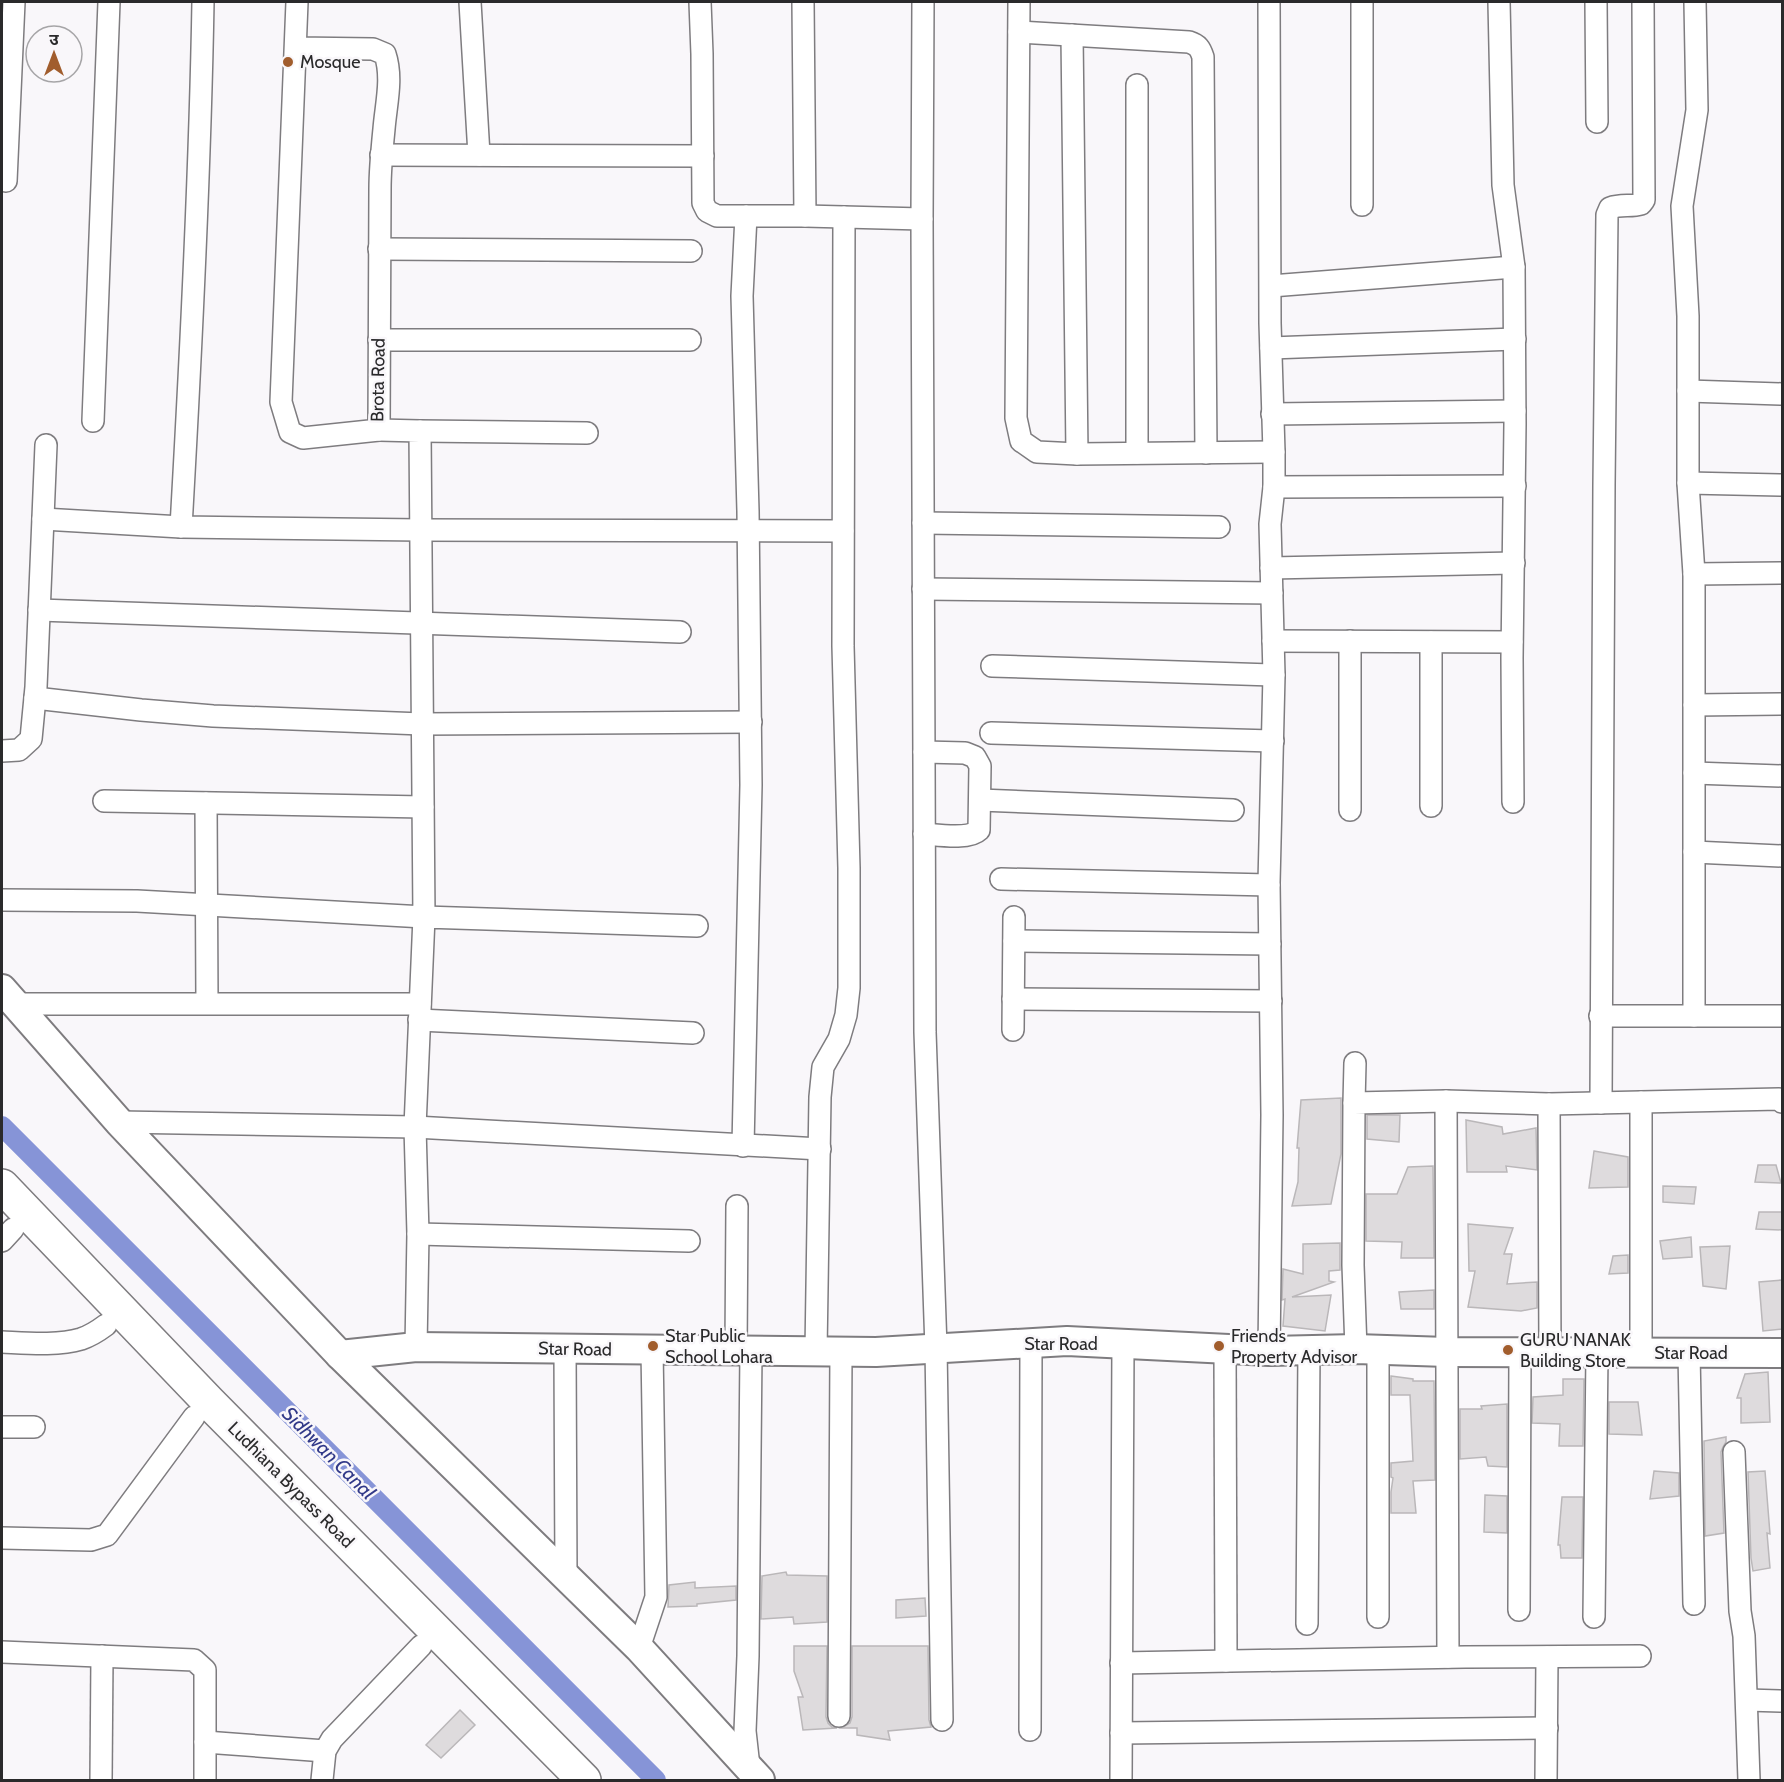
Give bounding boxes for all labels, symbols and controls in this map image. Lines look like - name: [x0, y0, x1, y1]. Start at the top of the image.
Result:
- north arrow: [24, 24, 84, 84]
- text: उ: [49, 30, 59, 49]
- place label: Mosque: [300, 51, 360, 73]
- marker: Mosque: [281, 55, 295, 69]
- street label: Brota Road: [366, 338, 390, 422]
- place label: Star Public School Lohara: [665, 1325, 773, 1368]
- place label: Friends Property Advisor: [1231, 1325, 1358, 1368]
- place label: GURU NANAK Building Store: [1520, 1329, 1632, 1372]
- street label: Star Road: [1024, 1333, 1098, 1355]
- street label: Star Road: [538, 1337, 612, 1361]
- marker: Star Public School Lohara: [646, 1339, 660, 1353]
- marker: Friends Property Advisor: [1212, 1339, 1226, 1353]
- street label: Star Road: [1654, 1342, 1728, 1364]
- marker: GURU NANAK Building Store: [1501, 1343, 1515, 1357]
- water label: Sidhwan Canal: [278, 1402, 381, 1505]
- street label: Ludhiana Bypass Road: [223, 1417, 359, 1553]

